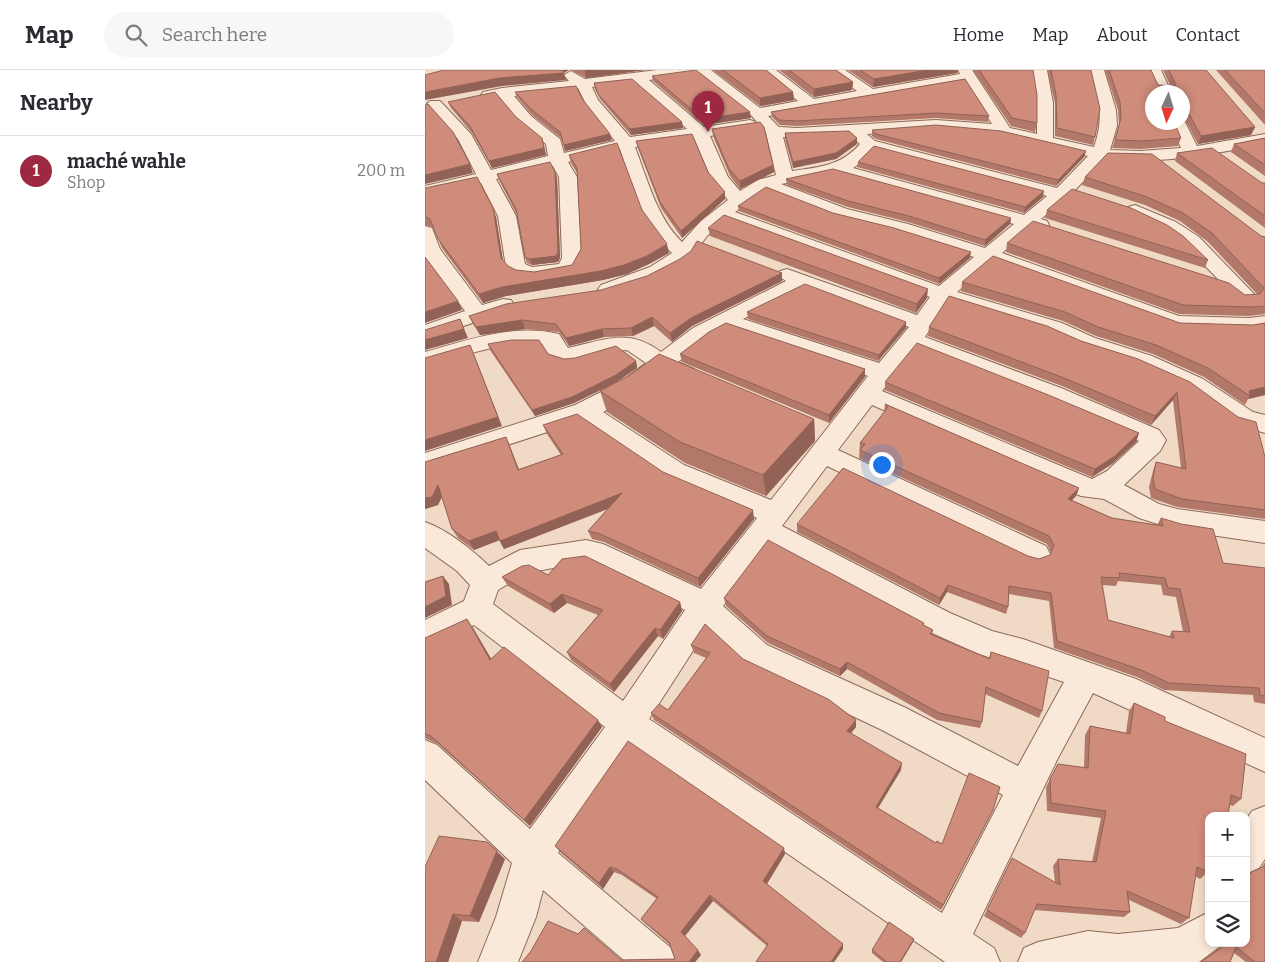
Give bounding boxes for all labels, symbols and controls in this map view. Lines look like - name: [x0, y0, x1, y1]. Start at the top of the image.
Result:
- search box: [104, 12, 454, 57]
- text: Map: [25, 21, 74, 49]
- icon: search: [122, 21, 150, 49]
- text: Search here: [162, 23, 267, 46]
- text: Home: [953, 24, 1004, 46]
- text: Map: [1032, 24, 1068, 46]
- text: About: [1096, 24, 1147, 46]
- text: Contact: [1175, 24, 1240, 46]
- north arrow: [1145, 85, 1190, 130]
- text: Nearby: [20, 90, 93, 116]
- pin: 1: [692, 91, 724, 132]
- text: maché wahle: [67, 150, 186, 173]
- text: 1: [33, 161, 39, 180]
- text: 200 m: [357, 161, 405, 180]
- text: Shop: [67, 173, 105, 192]
- your location: [869, 452, 895, 478]
- map controls: [1205, 812, 1250, 947]
- button: +: [1205, 812, 1250, 857]
- button: −: [1205, 857, 1250, 902]
- button: layers: [1205, 902, 1250, 947]

